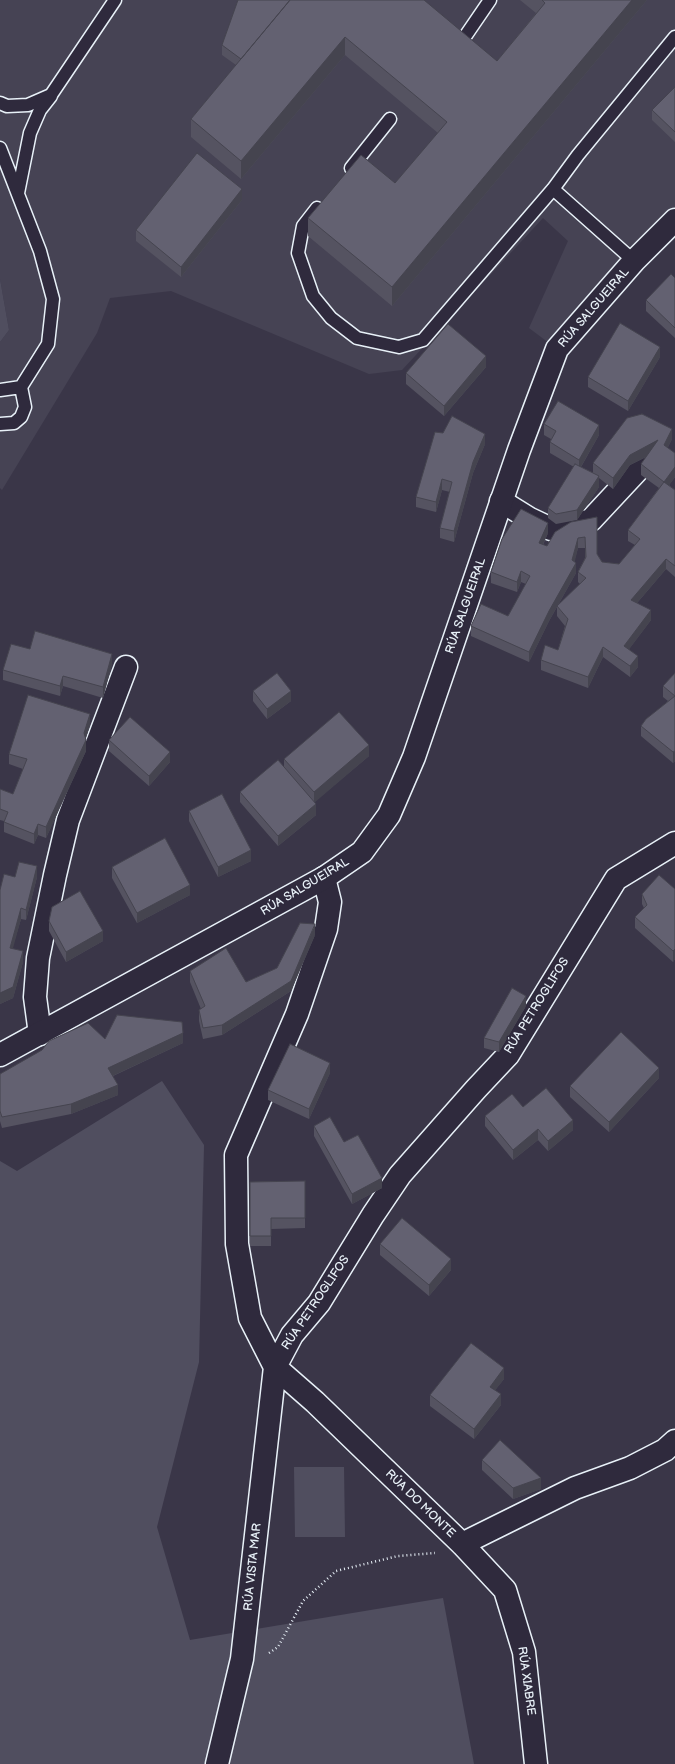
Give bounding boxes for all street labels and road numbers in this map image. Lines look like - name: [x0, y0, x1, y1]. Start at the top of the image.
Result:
- street label: RÚA SALGUEIRAL: [556, 265, 632, 351]
- street label: RÚA SALGUEIRAL: [443, 556, 489, 656]
- street label: RÚA SALGUEIRAL: [258, 855, 352, 919]
- street label: RÚA PETROGLIFOS: [502, 955, 572, 1057]
- street label: RÚA PETROGLIFOS: [279, 1253, 353, 1353]
- street label: RÚA DO MONTE: [382, 1467, 458, 1541]
- street label: RÚA VISTA MAR: [241, 1522, 265, 1612]
- street label: RÚA XIABRE: [514, 1645, 538, 1717]

